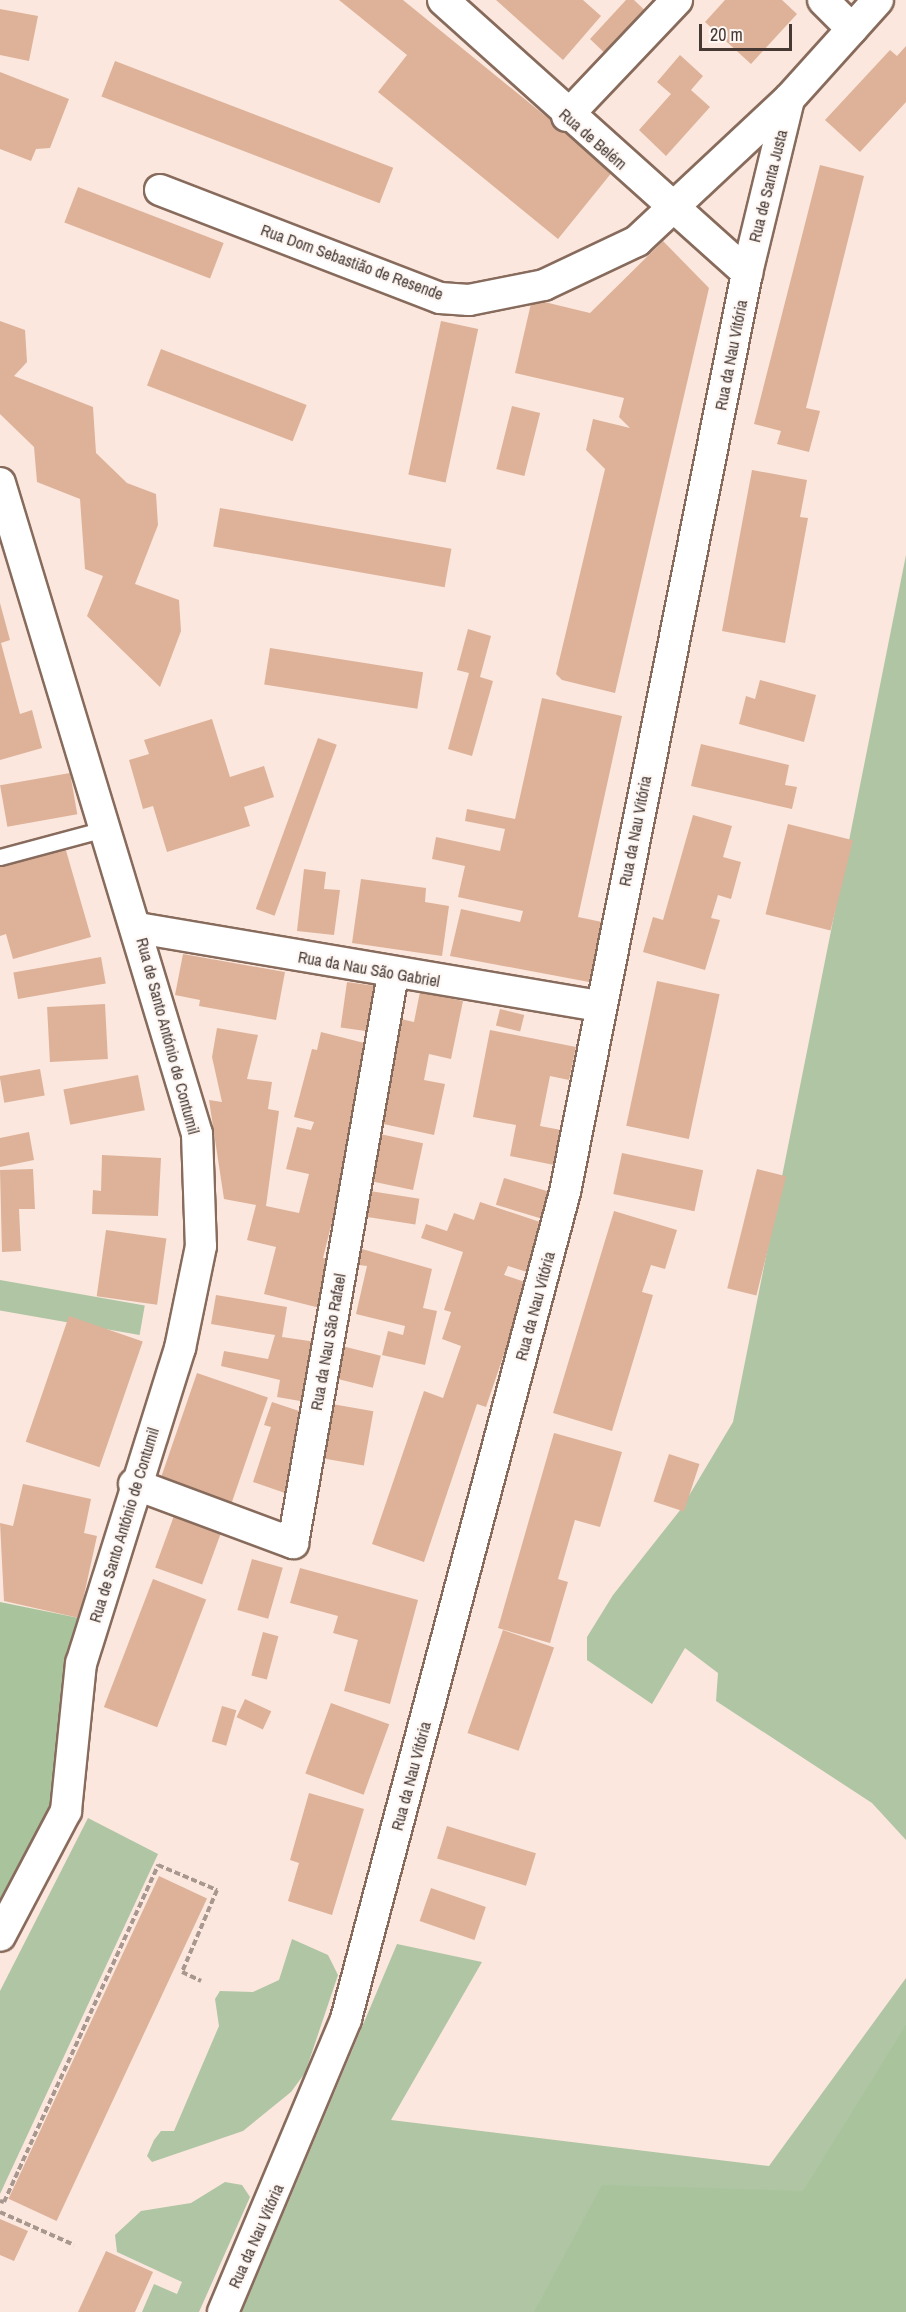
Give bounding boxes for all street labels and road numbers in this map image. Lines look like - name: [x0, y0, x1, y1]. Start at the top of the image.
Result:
- street label: Rua de Belém: [555, 104, 631, 174]
- street label: Rua de Santa Justa: [745, 128, 791, 244]
- street label: Rua Dom Sebastião de Resende: [258, 220, 446, 304]
- street label: Rua da Nau Vitória: [711, 298, 751, 412]
- street label: Rua da Nau Vitória: [615, 774, 655, 888]
- street label: Rua de Santo António de Contumil: [132, 935, 204, 1137]
- street label: Rua da Nau São Gabriel: [297, 947, 441, 991]
- street label: Rua da Nau Vitória: [511, 1249, 559, 1363]
- street label: Rua da Nau São Rafael: [307, 1272, 349, 1412]
- street label: Rua de Santo António de Contumil: [85, 1425, 163, 1625]
- street label: Rua da Nau Vitória: [387, 1719, 435, 1833]
- street label: Rua da Nau Vitória: [224, 2181, 288, 2291]

